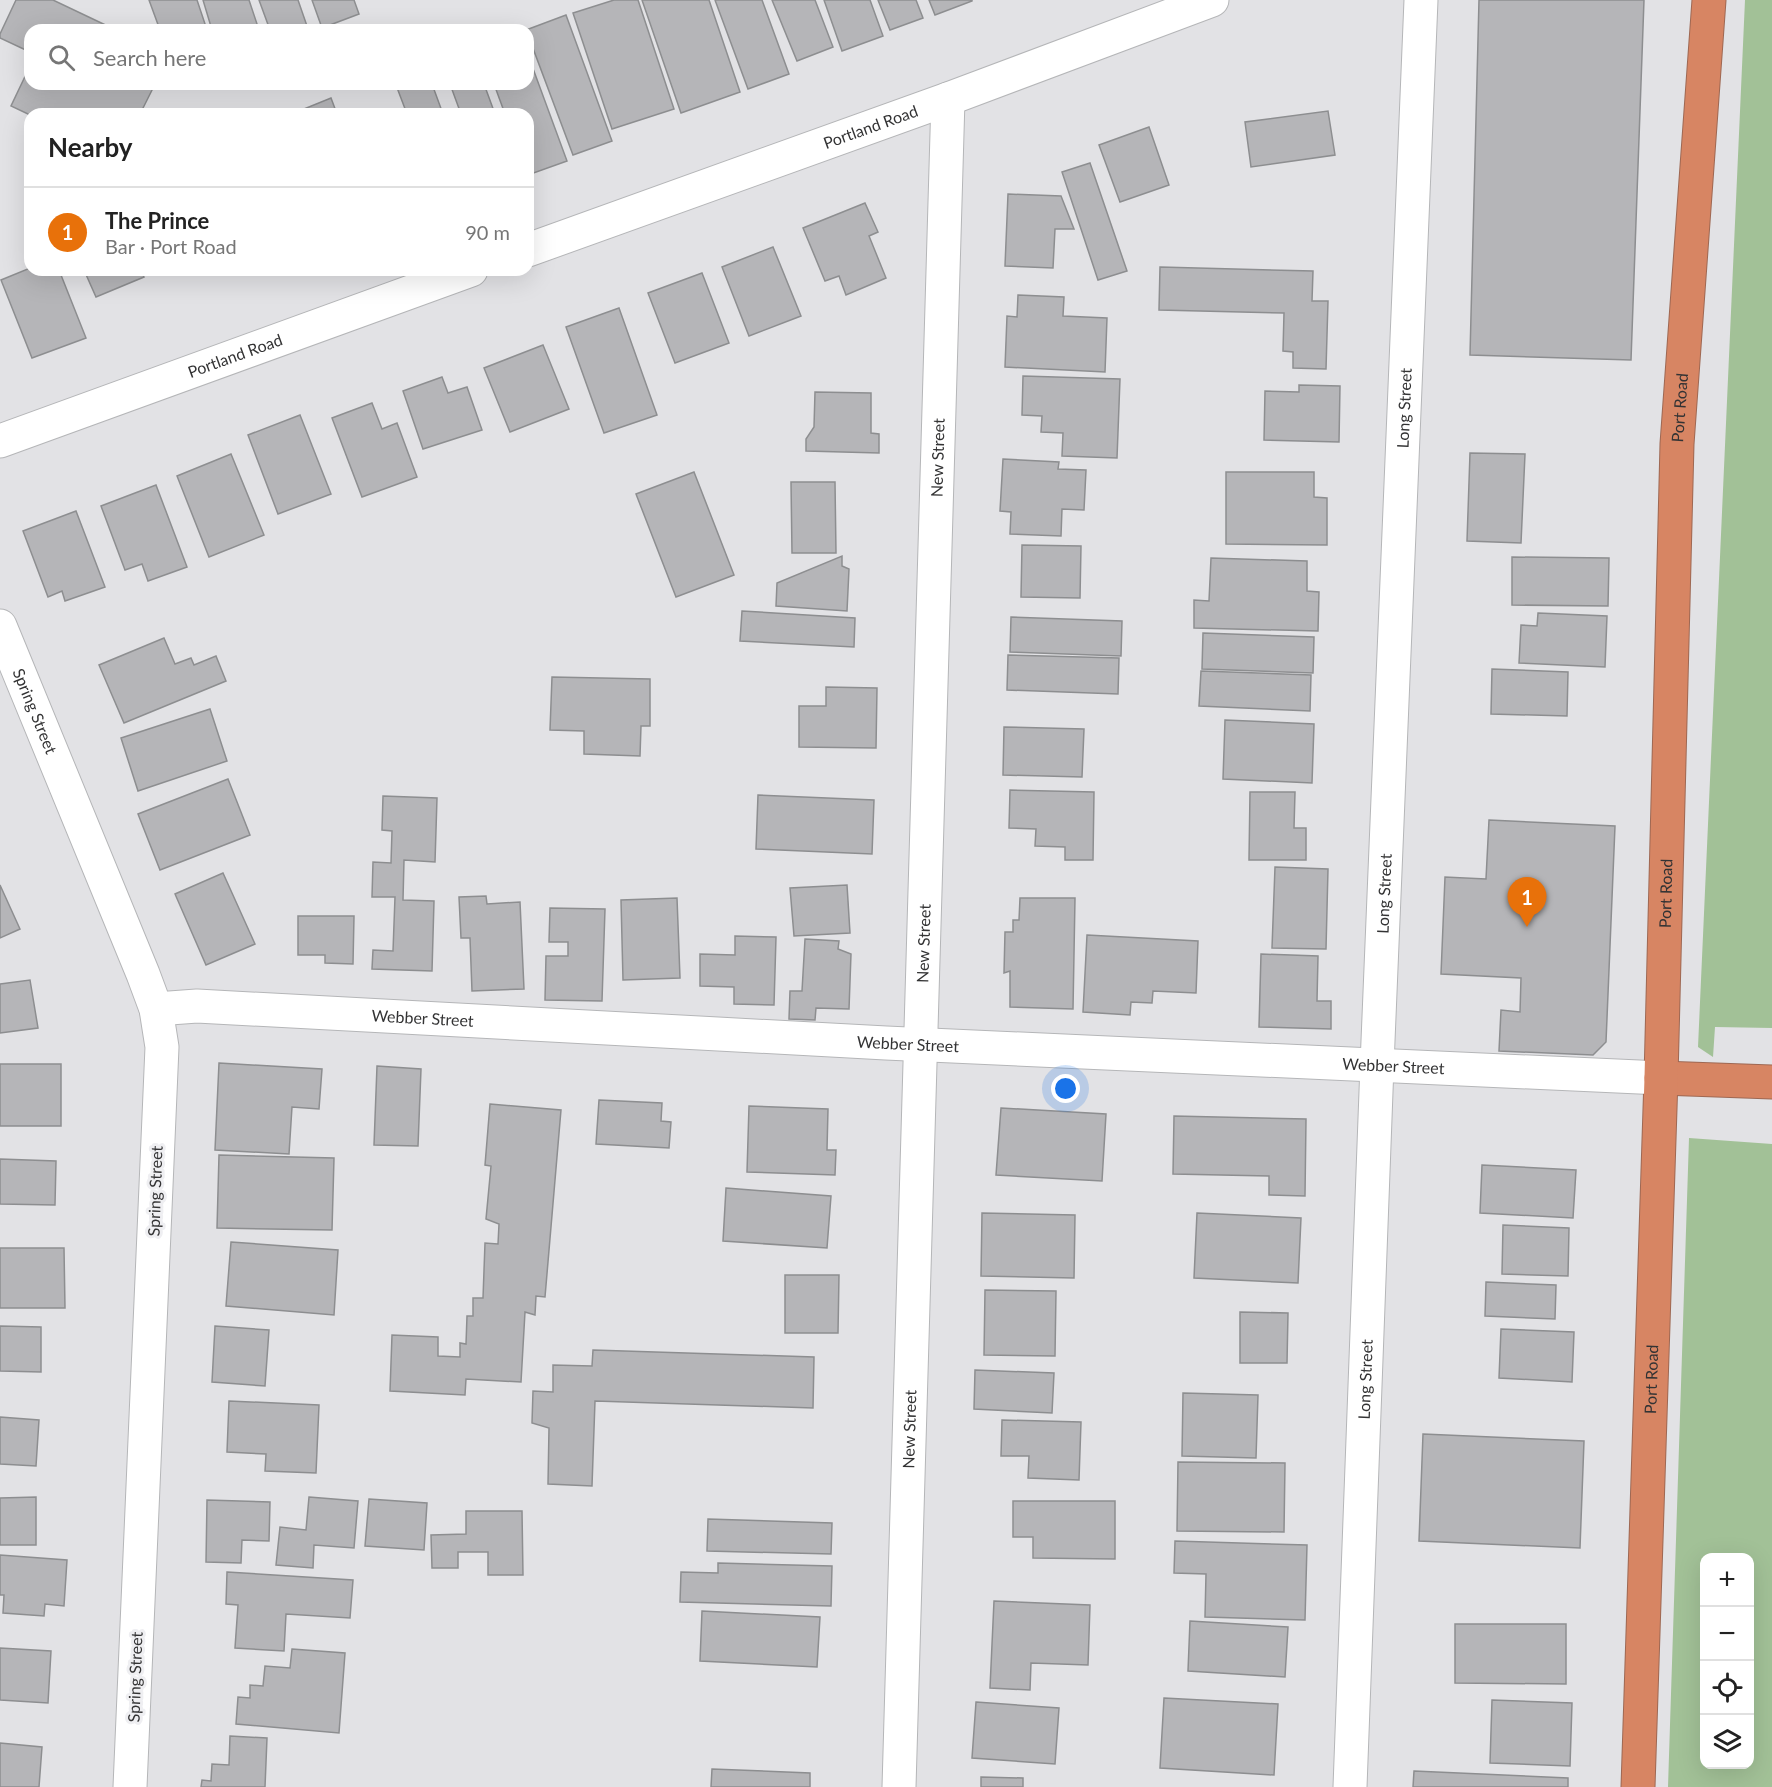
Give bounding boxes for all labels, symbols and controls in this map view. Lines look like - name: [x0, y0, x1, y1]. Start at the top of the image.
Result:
- search box: [24, 24, 534, 90]
- icon: search: [45, 41, 78, 74]
- text: Search here: [93, 44, 206, 71]
- street label: Portland Road: [821, 101, 920, 152]
- text: Nearby: [48, 131, 133, 163]
- text: The Prince: [105, 207, 209, 234]
- text: 1: [62, 220, 73, 244]
- text: 90 m: [465, 220, 510, 244]
- text: Bar · Port Road: [105, 234, 237, 258]
- street label: Portland Road: [185, 329, 285, 381]
- street label: Long Street: [1392, 367, 1415, 449]
- street label: Port Road: [1667, 372, 1691, 443]
- street label: New Street: [926, 418, 948, 497]
- street label: Spring Street: [9, 665, 62, 757]
- street label: Long Street: [1372, 853, 1395, 934]
- street label: Port Road: [1655, 858, 1676, 928]
- pin: 1: [1508, 878, 1546, 927]
- street label: New Street: [912, 903, 934, 983]
- street label: Webber Street: [371, 1005, 474, 1030]
- street label: Webber Street: [856, 1031, 960, 1055]
- street label: Webber Street: [1342, 1054, 1445, 1077]
- your location: [1051, 1074, 1080, 1103]
- street label: Spring Street: [143, 1145, 166, 1237]
- street label: Long Street: [1354, 1339, 1376, 1420]
- street label: Port Road: [1640, 1344, 1661, 1414]
- street label: New Street: [898, 1389, 920, 1469]
- map controls: [1700, 1553, 1754, 1769]
- button: +: [1700, 1553, 1754, 1607]
- button: −: [1700, 1607, 1754, 1661]
- street label: Spring Street: [123, 1631, 146, 1723]
- button: locate: [1700, 1661, 1754, 1715]
- button: layers: [1700, 1715, 1754, 1769]

